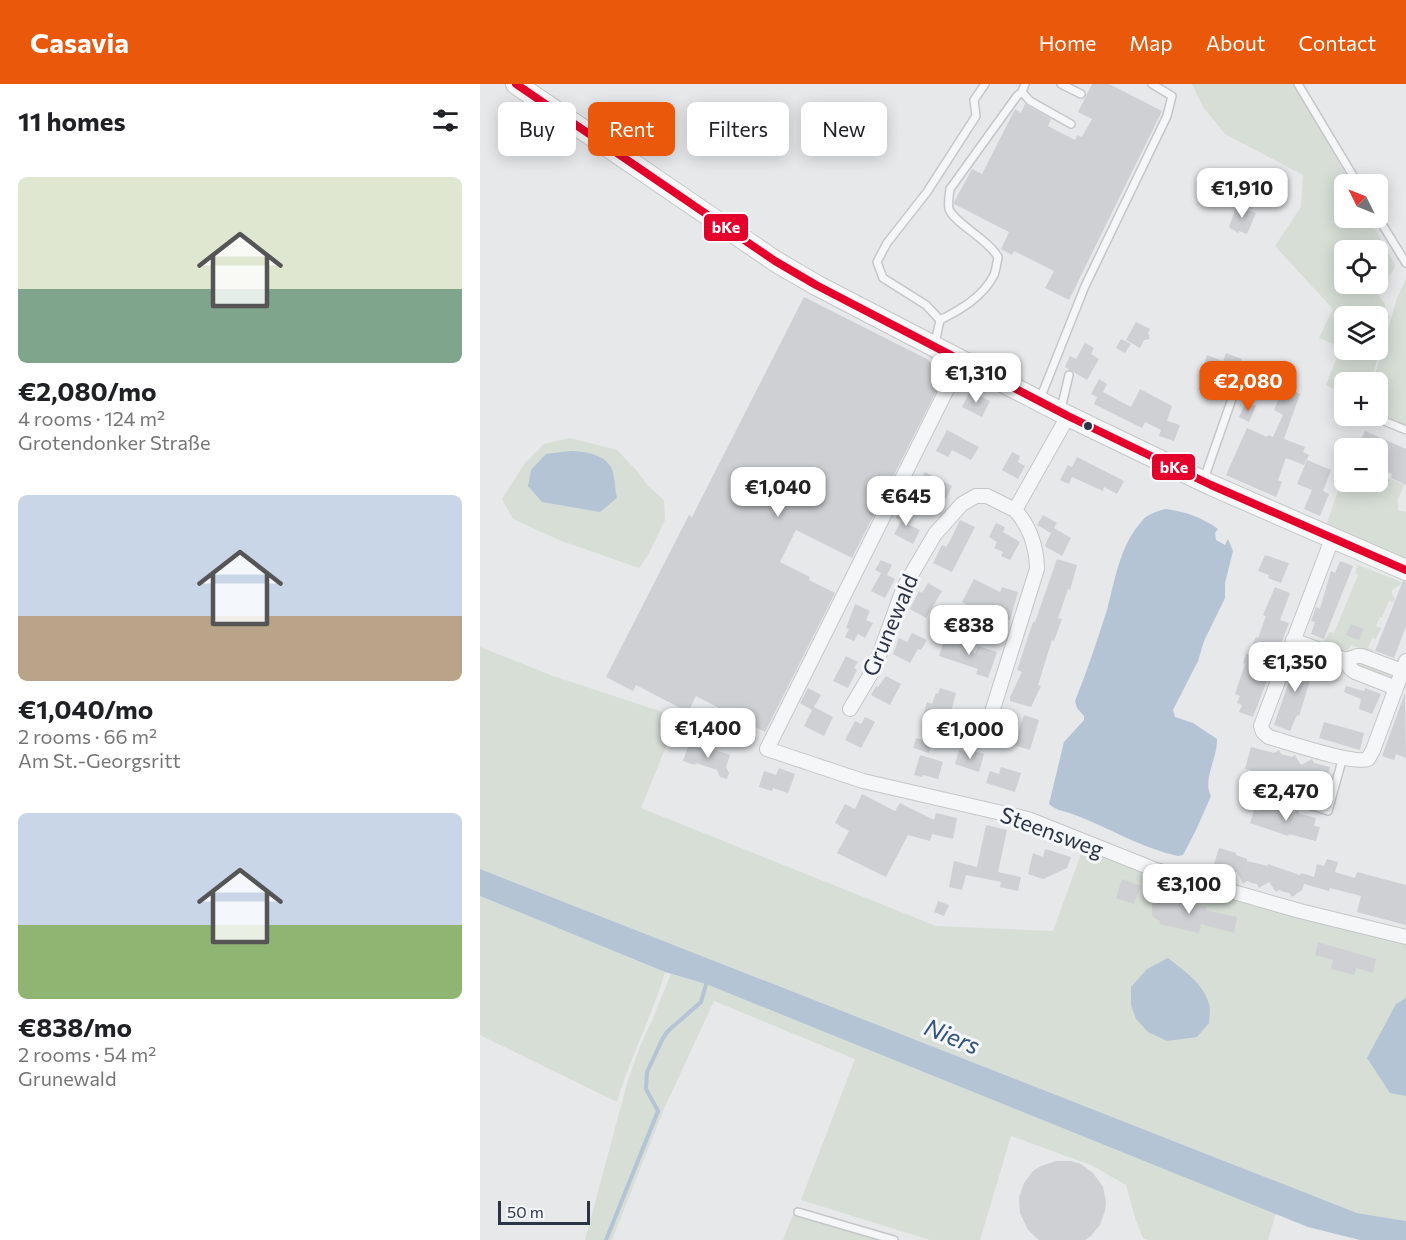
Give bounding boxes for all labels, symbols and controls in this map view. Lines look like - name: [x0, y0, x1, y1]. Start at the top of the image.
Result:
- text: Casavia: [30, 25, 129, 59]
- text: Home: [1039, 30, 1096, 55]
- text: Map: [1129, 30, 1173, 55]
- text: About: [1206, 30, 1265, 55]
- text: Contact: [1298, 30, 1376, 55]
- chip: Buy: [498, 102, 576, 156]
- chip: Rent: [588, 102, 675, 156]
- chip: Filters: [687, 102, 789, 156]
- chip: New: [801, 102, 887, 156]
- icon: filters: [429, 104, 462, 137]
- text: 11 homes: [18, 105, 126, 136]
- pin: €1,910: [1193, 168, 1291, 219]
- north arrow: [1334, 174, 1388, 228]
- map controls: [1334, 174, 1388, 492]
- text: €1,910: [1211, 175, 1273, 199]
- line badge: bKe: [703, 213, 749, 242]
- icon: home: [186, 216, 294, 324]
- text: bKe: [712, 217, 740, 236]
- button: locate: [1334, 240, 1388, 294]
- button: layers: [1334, 306, 1388, 360]
- pin: €1,310: [927, 353, 1025, 404]
- text: €1,310: [945, 360, 1007, 384]
- pin: €2,080: [1199, 361, 1297, 412]
- text: €2,080: [1213, 368, 1283, 392]
- button: +: [1334, 372, 1388, 426]
- text: €2,080/mo: [18, 375, 157, 406]
- text: 4 rooms · 124 m²: [18, 406, 165, 430]
- unlabelled marker: [1082, 420, 1094, 432]
- text: Grotendonker Straße: [18, 430, 211, 454]
- button: −: [1334, 438, 1388, 492]
- line badge: bKe: [1151, 453, 1196, 481]
- text: bKe: [1160, 457, 1188, 476]
- pin: €1,040: [729, 467, 827, 518]
- text: €1,040: [745, 474, 811, 498]
- pin: €645: [870, 476, 942, 527]
- text: €645: [881, 483, 931, 507]
- icon: home: [186, 534, 294, 642]
- street label: Grunewald: [856, 570, 923, 680]
- pin: €838: [933, 605, 1005, 656]
- text: €838: [944, 612, 994, 636]
- pin: €1,350: [1246, 642, 1344, 693]
- text: €1,350: [1263, 649, 1327, 673]
- text: €1,040/mo: [18, 693, 153, 724]
- pin: €1,400: [659, 708, 757, 759]
- pin: €1,000: [921, 709, 1019, 760]
- text: €1,400: [675, 715, 741, 739]
- text: €1,000: [936, 716, 1004, 740]
- text: 2 rooms · 66 m²: [18, 724, 157, 748]
- text: Am St.-Georgsritt: [18, 748, 181, 772]
- pin: €2,470: [1237, 771, 1335, 822]
- text: €2,470: [1253, 778, 1319, 802]
- street label: Steensweg: [997, 800, 1108, 863]
- icon: home: [186, 852, 294, 960]
- pin: €3,100: [1140, 864, 1238, 915]
- text: €3,100: [1157, 871, 1221, 895]
- text: €838/mo: [18, 1011, 132, 1042]
- water label: Niers: [921, 1011, 984, 1060]
- text: 2 rooms · 54 m²: [18, 1042, 156, 1066]
- text: Grunewald: [18, 1066, 116, 1090]
- scale bar: [498, 1198, 590, 1226]
- text: 50 m: [507, 1202, 544, 1221]

